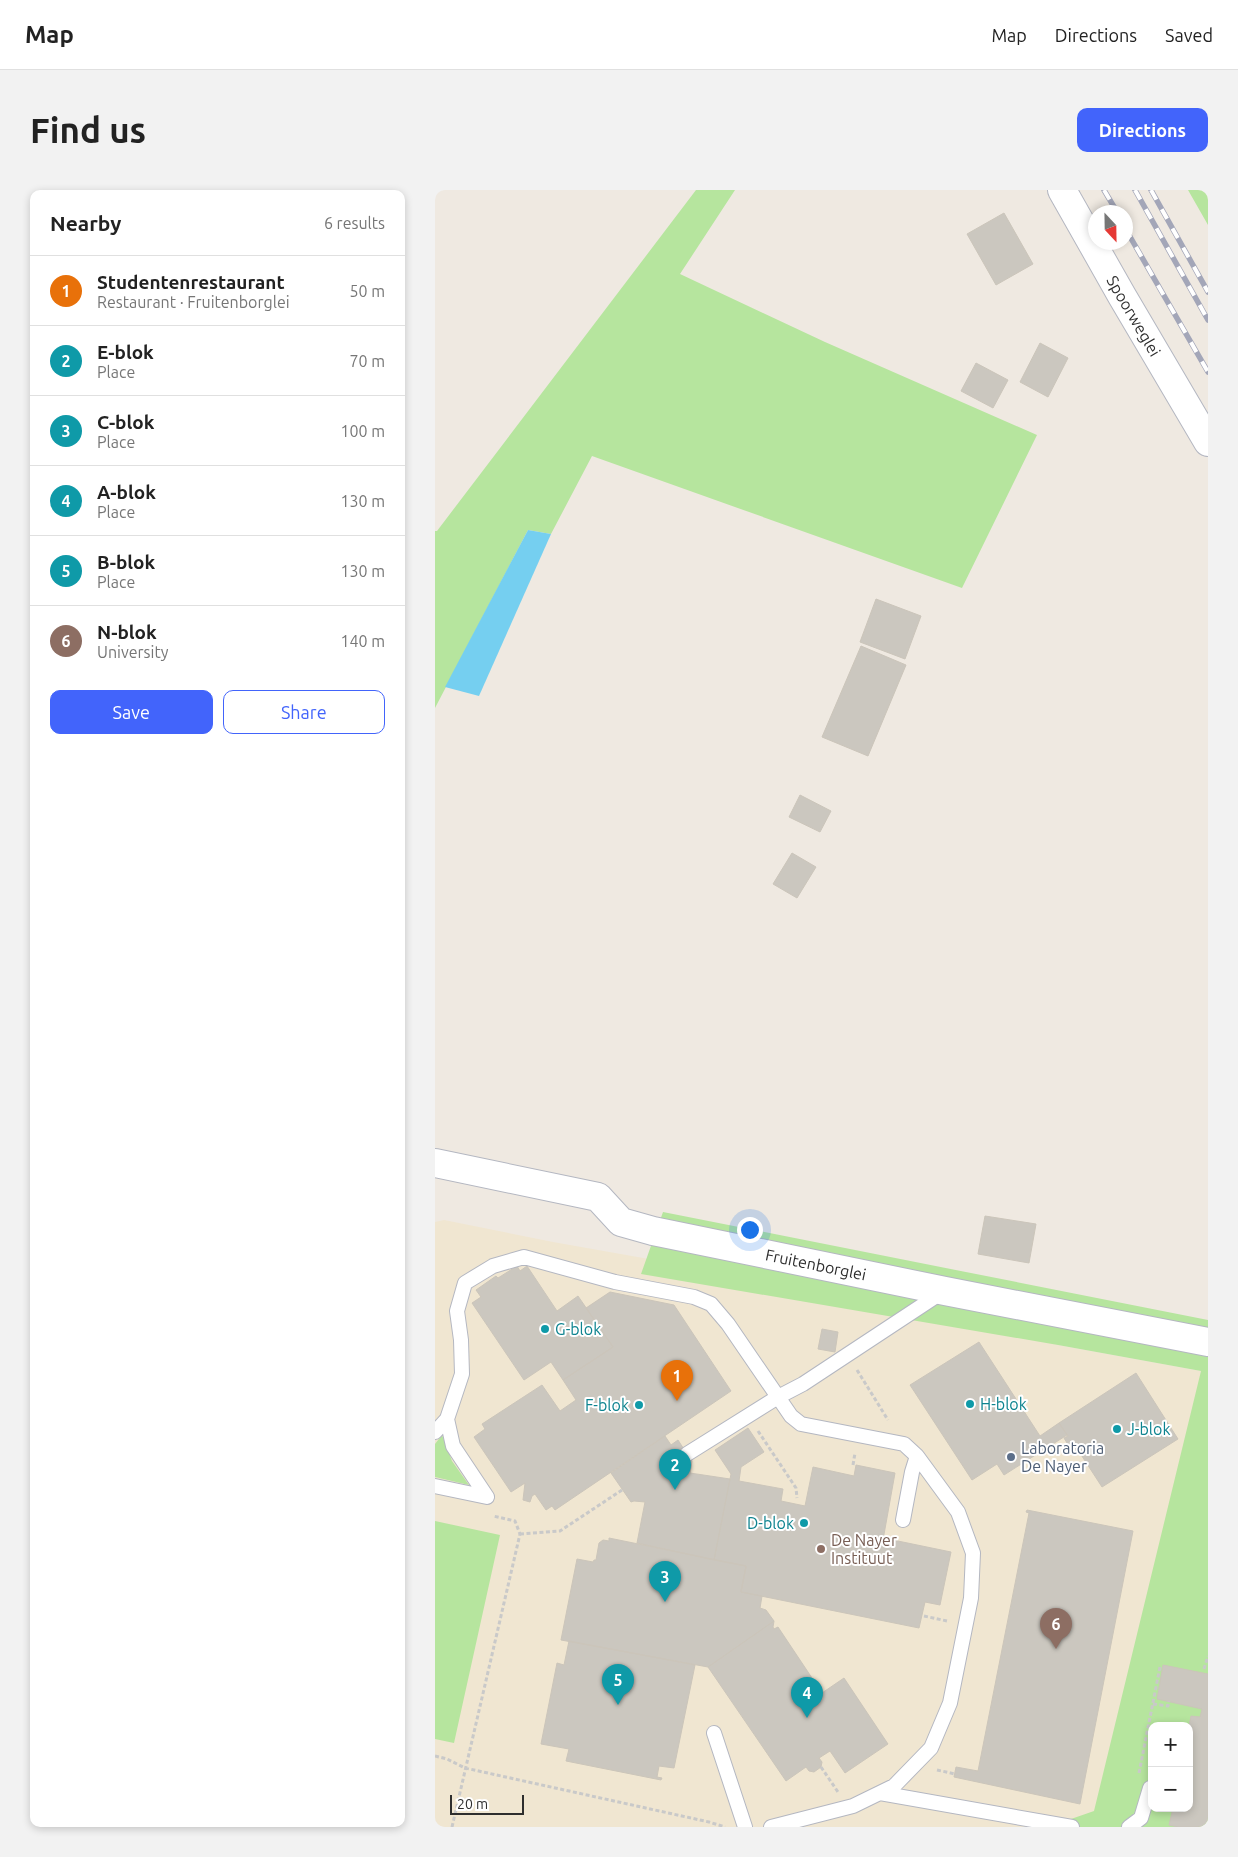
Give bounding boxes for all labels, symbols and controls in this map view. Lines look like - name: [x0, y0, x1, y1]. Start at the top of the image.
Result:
- text: Map: [25, 21, 74, 48]
- text: Map: [991, 25, 1027, 45]
- text: Directions: [1055, 25, 1137, 45]
- text: Saved: [1165, 25, 1213, 45]
- button: Directions: [1077, 108, 1208, 152]
- text: Find us: [30, 110, 146, 150]
- north arrow: [1088, 205, 1133, 250]
- text: Nearby: [50, 211, 121, 235]
- text: 6 results: [324, 214, 385, 232]
- text: Studentenrestaurant: [97, 271, 285, 293]
- street label: Spoorweglei: [1103, 272, 1164, 359]
- text: 1: [61, 282, 71, 300]
- text: 50 m: [349, 282, 385, 300]
- text: Restaurant · Fruitenborglei: [97, 293, 290, 311]
- text: E-blok: [97, 341, 154, 363]
- text: 2: [61, 352, 71, 370]
- text: 70 m: [349, 352, 385, 370]
- text: Place: [97, 363, 135, 381]
- text: C-blok: [97, 411, 154, 433]
- text: 3: [61, 422, 71, 440]
- text: 100 m: [340, 422, 385, 440]
- text: Place: [97, 433, 135, 451]
- text: A-blok: [97, 481, 156, 503]
- text: 4: [61, 492, 71, 510]
- text: 130 m: [340, 492, 385, 510]
- text: Place: [97, 503, 135, 521]
- text: B-blok: [97, 551, 155, 573]
- text: 5: [61, 562, 71, 580]
- text: 130 m: [340, 562, 385, 580]
- text: Place: [97, 573, 135, 591]
- text: N-blok: [97, 621, 157, 643]
- text: 6: [61, 632, 71, 650]
- text: 140 m: [340, 632, 385, 650]
- text: University: [97, 643, 168, 661]
- button: Save: [50, 690, 213, 734]
- button: Share: [223, 690, 385, 734]
- your location: [737, 1217, 763, 1243]
- street label: Fruitenborglei: [764, 1245, 868, 1284]
- place label: G-blok: [555, 1320, 601, 1338]
- marker: G-blok: [539, 1323, 551, 1335]
- pin: 1: [661, 1360, 693, 1401]
- place label: H-blok: [980, 1395, 1027, 1413]
- place label: F-blok: [585, 1396, 629, 1414]
- marker: H-blok: [964, 1398, 976, 1410]
- marker: F-blok: [633, 1399, 645, 1411]
- place label: J-blok: [1127, 1420, 1171, 1438]
- marker: J-blok: [1111, 1423, 1123, 1435]
- place label: Laboratoria De Nayer: [1021, 1439, 1104, 1475]
- pin: 2: [659, 1449, 691, 1490]
- marker: Laboratoria De Nayer: [1005, 1451, 1017, 1463]
- place label: D-blok: [747, 1514, 794, 1532]
- marker: D-blok: [798, 1517, 810, 1529]
- place label: De Nayer Instituut: [831, 1531, 897, 1567]
- marker: De Nayer Instituut: [815, 1543, 827, 1555]
- pin: 3: [649, 1561, 681, 1602]
- pin: 6: [1040, 1608, 1072, 1649]
- pin: 5: [602, 1664, 634, 1705]
- pin: 4: [791, 1677, 823, 1718]
- map controls: [1148, 1722, 1193, 1812]
- button: +: [1148, 1722, 1193, 1767]
- button: −: [1148, 1767, 1193, 1812]
- scale bar: [450, 1792, 524, 1815]
- text: 20 m: [457, 1796, 488, 1812]

